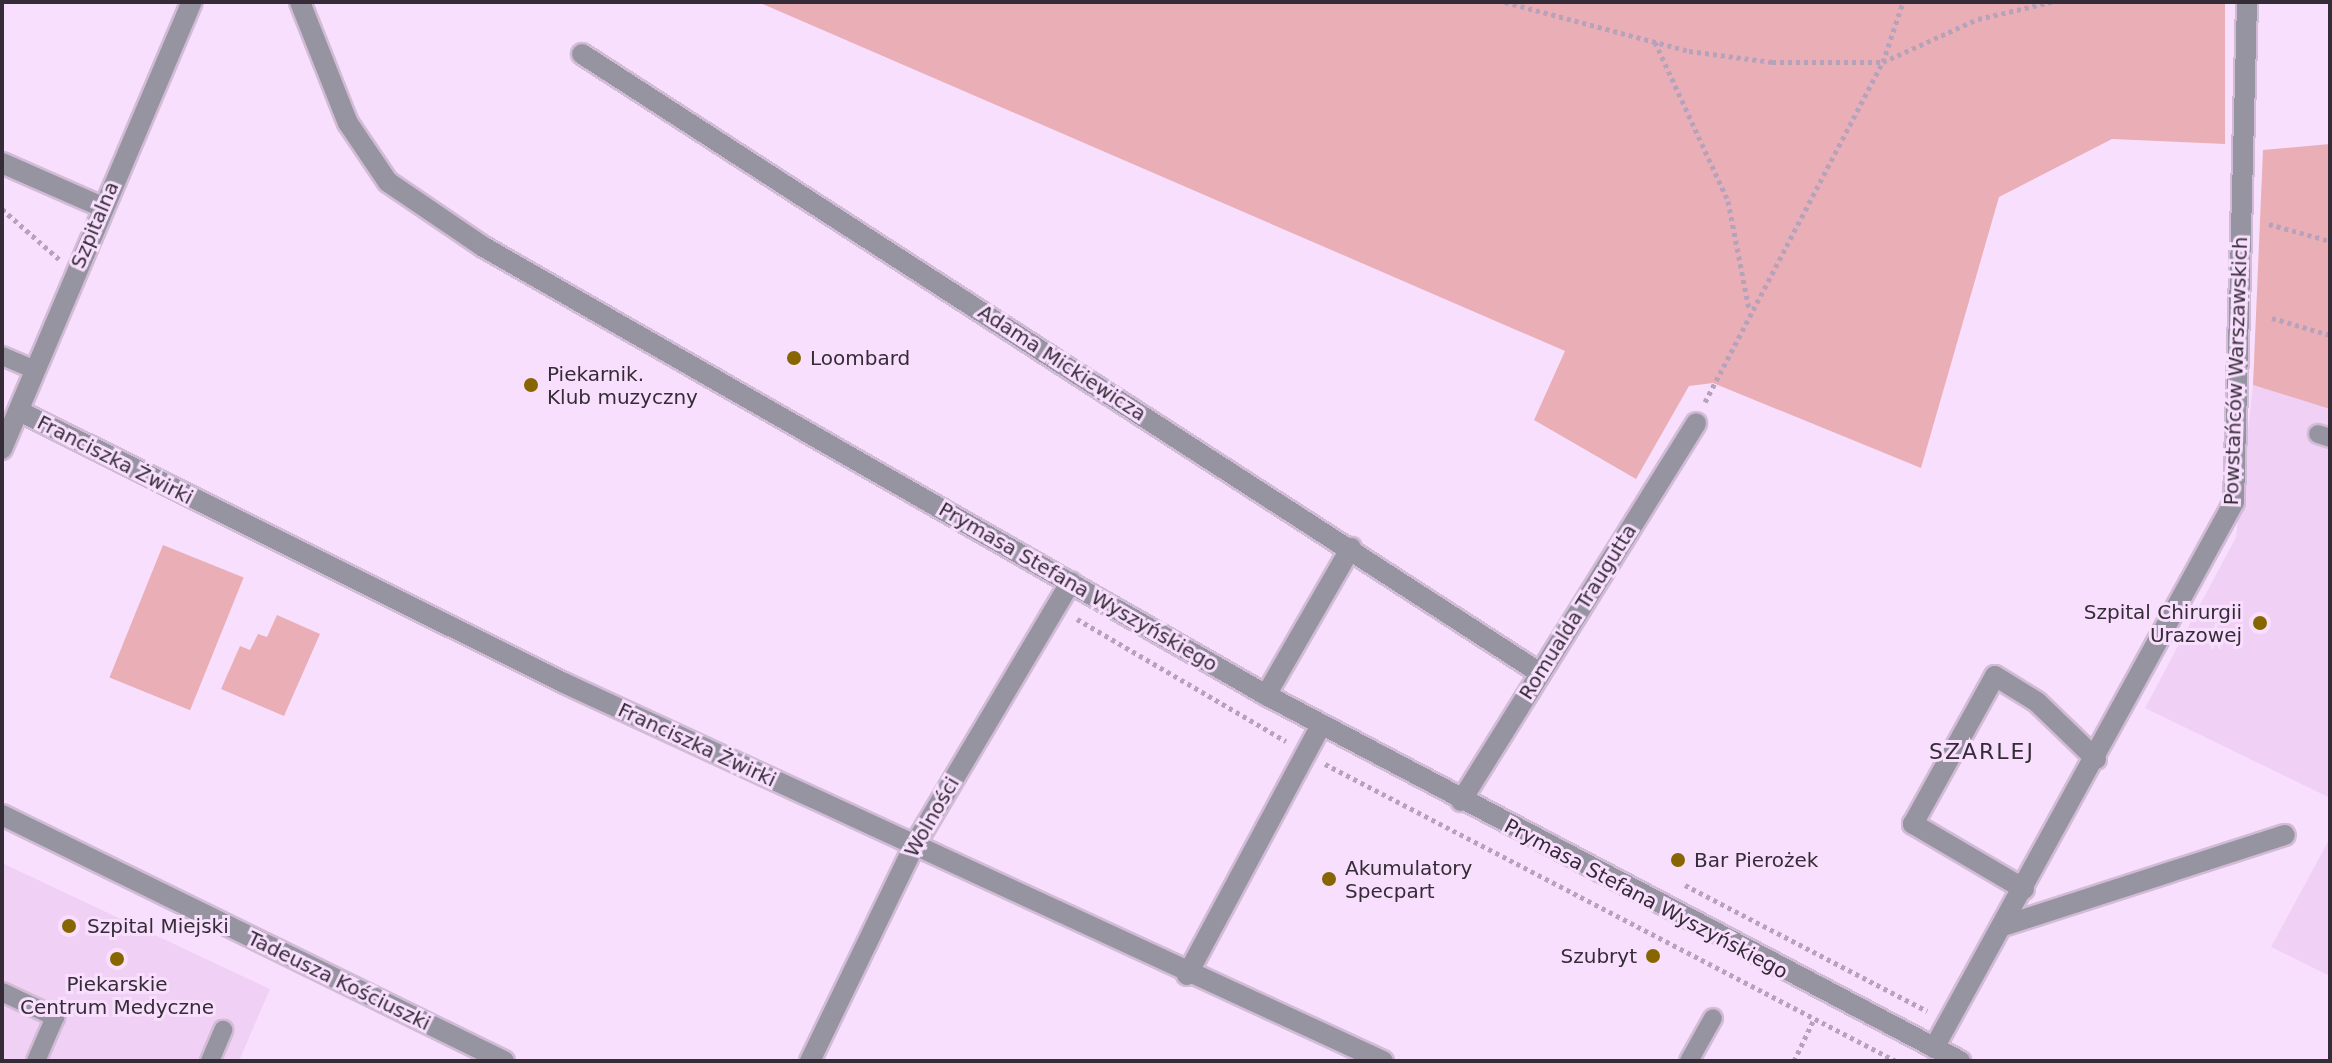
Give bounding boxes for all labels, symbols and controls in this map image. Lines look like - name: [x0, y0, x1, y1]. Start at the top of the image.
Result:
- street label: Szpitalna: [66, 178, 124, 272]
- street label: Powstańców Warszawskich: [2219, 236, 2253, 506]
- street label: Adama Mickiewicza: [974, 300, 1150, 426]
- place label: Loombard: [810, 346, 910, 370]
- marker: Loombard: [785, 349, 803, 367]
- place label: Piekarnik. Klub muzyczny: [547, 362, 698, 409]
- marker: Piekarnik. Klub muzyczny: [522, 376, 540, 394]
- street label: Franciszka Żwirki: [33, 410, 197, 510]
- street label: Prymasa Stefana Wyszyńskiego: [935, 497, 1221, 677]
- street label: Romualda Traugutta: [1514, 520, 1642, 704]
- place label: Szpital Chirurgii Urazowej: [2084, 600, 2242, 647]
- marker: Szpital Chirurgii Urazowej: [2249, 612, 2271, 634]
- street label: Franciszka Żwirki: [614, 698, 780, 792]
- district label: SZARLEJ: [1929, 739, 2035, 765]
- street label: Wolności: [900, 773, 964, 861]
- street label: Prymasa Stefana Wyszyńskiego: [1500, 814, 1792, 984]
- place label: Bar Pierożek: [1694, 848, 1818, 872]
- marker: Bar Pierożek: [1669, 851, 1687, 869]
- place label: Akumulatory Specpart: [1345, 856, 1472, 903]
- marker: Akumulatory Specpart: [1320, 870, 1338, 888]
- place label: Szpital Miejski: [87, 914, 229, 938]
- marker: Szpital Miejski: [58, 915, 80, 937]
- street label: Tadeusza Kościuszki: [244, 926, 434, 1036]
- place label: Szubryt: [1561, 944, 1637, 968]
- marker: Szubryt: [1644, 947, 1662, 965]
- marker: Piekarskie Centrum Medyczne: [108, 950, 126, 968]
- place label: Piekarskie Centrum Medyczne: [20, 972, 214, 1019]

